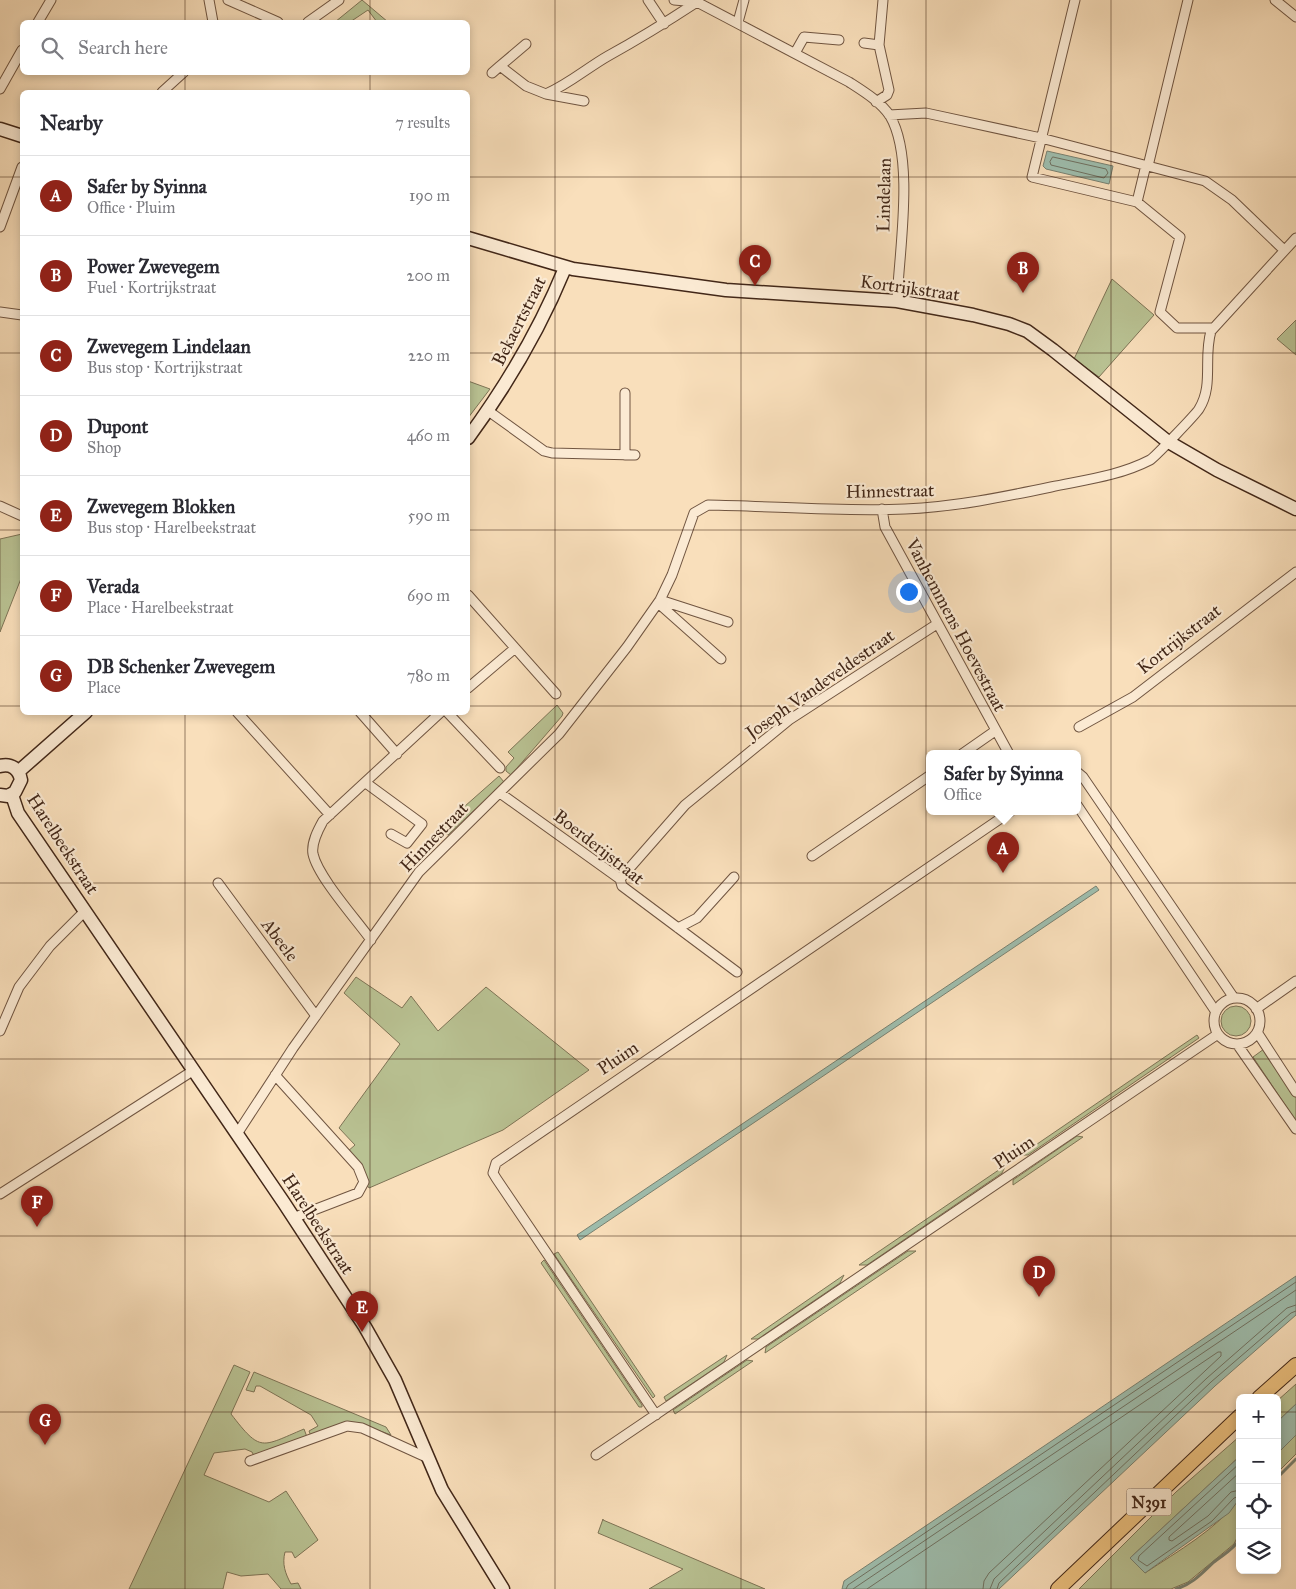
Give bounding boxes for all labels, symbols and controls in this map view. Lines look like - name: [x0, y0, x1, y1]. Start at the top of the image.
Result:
- search box: [20, 20, 470, 75]
- icon: search: [38, 34, 66, 62]
- text: Search here: [78, 36, 168, 59]
- text: Nearby: [40, 110, 103, 136]
- text: 7 results: [395, 113, 450, 132]
- street label: Lindelaan: [872, 157, 896, 232]
- text: Safer by Syinna: [87, 175, 207, 198]
- text: A: [51, 186, 61, 205]
- text: 190 m: [409, 186, 450, 205]
- text: Office · Pluim: [87, 198, 175, 217]
- pin: C: [739, 245, 771, 286]
- pin: B: [1007, 252, 1039, 293]
- text: Power Zwevegem: [87, 255, 220, 278]
- text: B: [51, 266, 61, 285]
- text: 200 m: [407, 266, 450, 285]
- street label: Kortrijkstraat: [859, 270, 962, 306]
- street label: Bekaertstraat: [487, 272, 551, 369]
- text: Fuel · Kortrijkstraat: [87, 278, 216, 297]
- text: Zwevegem Lindelaan: [87, 335, 251, 358]
- text: C: [51, 346, 61, 365]
- text: 220 m: [408, 346, 450, 365]
- text: Bus stop · Kortrijkstraat: [87, 358, 243, 377]
- text: Dupont: [87, 415, 148, 438]
- text: D: [50, 426, 62, 445]
- text: 460 m: [407, 426, 450, 445]
- text: Shop: [87, 438, 121, 457]
- street label: Hinnestraat: [845, 479, 935, 503]
- text: Zwevegem Blokken: [87, 495, 235, 518]
- text: E: [50, 506, 62, 525]
- text: 590 m: [408, 506, 450, 525]
- text: Bus stop · Harelbeekstraat: [87, 518, 256, 537]
- street label: Vanhemmens Hoevestraat: [901, 534, 1011, 716]
- text: Verada: [87, 575, 140, 598]
- your location: [896, 579, 922, 605]
- text: F: [51, 586, 61, 605]
- text: 690 m: [407, 586, 450, 605]
- text: Place · Harelbeekstraat: [87, 598, 234, 617]
- street label: Kortrijkstraat: [1133, 599, 1226, 679]
- street label: Joseph Vandeveldestraat: [740, 624, 900, 746]
- text: DB Schenker Zwevegem: [87, 655, 275, 678]
- text: G: [50, 666, 62, 685]
- text: 780 m: [407, 666, 450, 685]
- text: Place: [87, 678, 121, 697]
- popup: [926, 750, 1081, 815]
- text: Safer by Syinna: [944, 762, 1063, 785]
- text: Office: [944, 785, 982, 804]
- street label: Harelbeekstraat: [22, 790, 104, 899]
- street label: Hinnestraat: [395, 797, 473, 877]
- street label: Boerderijstraat: [549, 805, 649, 890]
- pin: A: [987, 832, 1019, 873]
- street label: Abeele: [256, 913, 303, 966]
- street label: Pluim: [593, 1036, 643, 1080]
- street label: Pluim: [989, 1130, 1039, 1174]
- street label: Harelbeekstraat: [277, 1170, 359, 1279]
- pin: F: [21, 1186, 53, 1227]
- pin: D: [1023, 1256, 1055, 1297]
- pin: E: [346, 1291, 378, 1332]
- map controls: [1236, 1394, 1281, 1574]
- button: +: [1236, 1394, 1281, 1439]
- pin: G: [29, 1404, 61, 1445]
- button: −: [1236, 1439, 1281, 1484]
- button: locate: [1236, 1484, 1281, 1529]
- road number: N391: [1126, 1488, 1172, 1515]
- button: layers: [1236, 1529, 1281, 1574]

